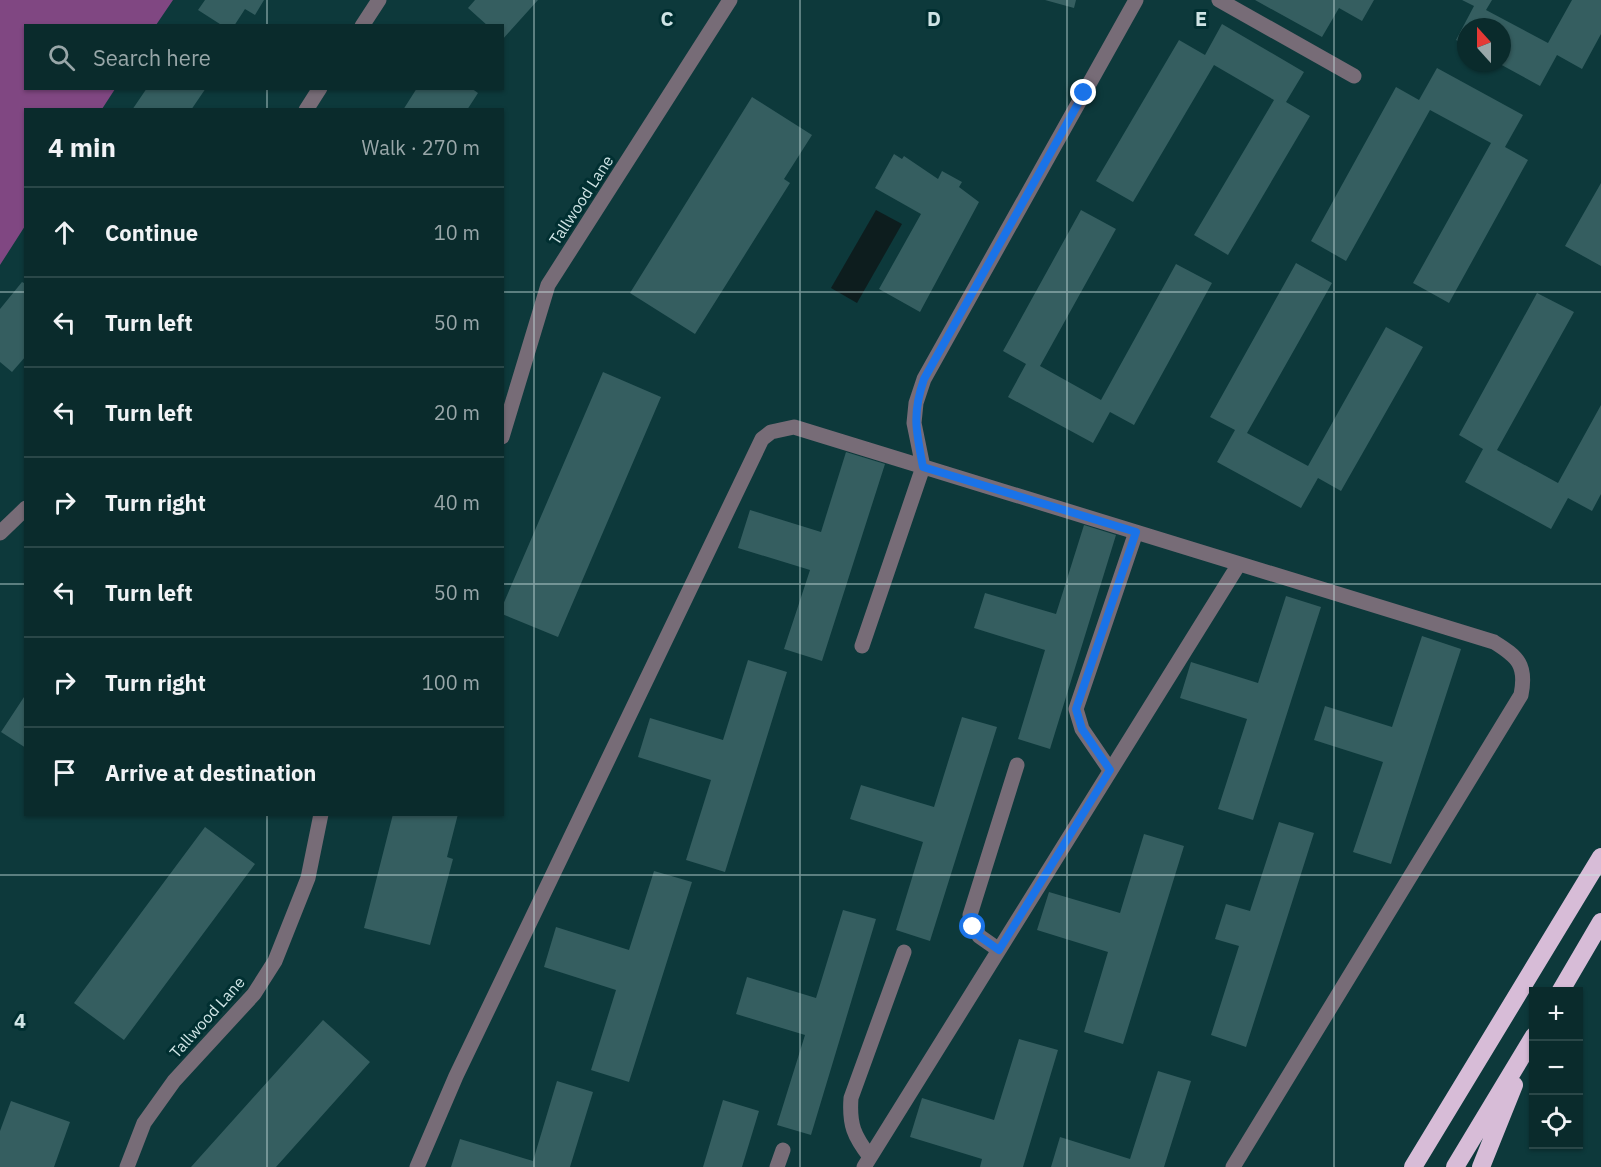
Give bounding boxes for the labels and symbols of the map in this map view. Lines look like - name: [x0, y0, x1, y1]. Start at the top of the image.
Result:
- text: C: [660, 5, 674, 32]
- text: D: [927, 5, 941, 32]
- text: E: [1195, 5, 1207, 32]
- north arrow: [1457, 18, 1511, 72]
- route end: [1070, 79, 1096, 105]
- street label: Tallwood Lane: [545, 151, 617, 249]
- route start: [959, 913, 985, 939]
- street label: Tallwood Lane: [165, 972, 249, 1062]
- text: 4: [14, 1007, 26, 1034]

